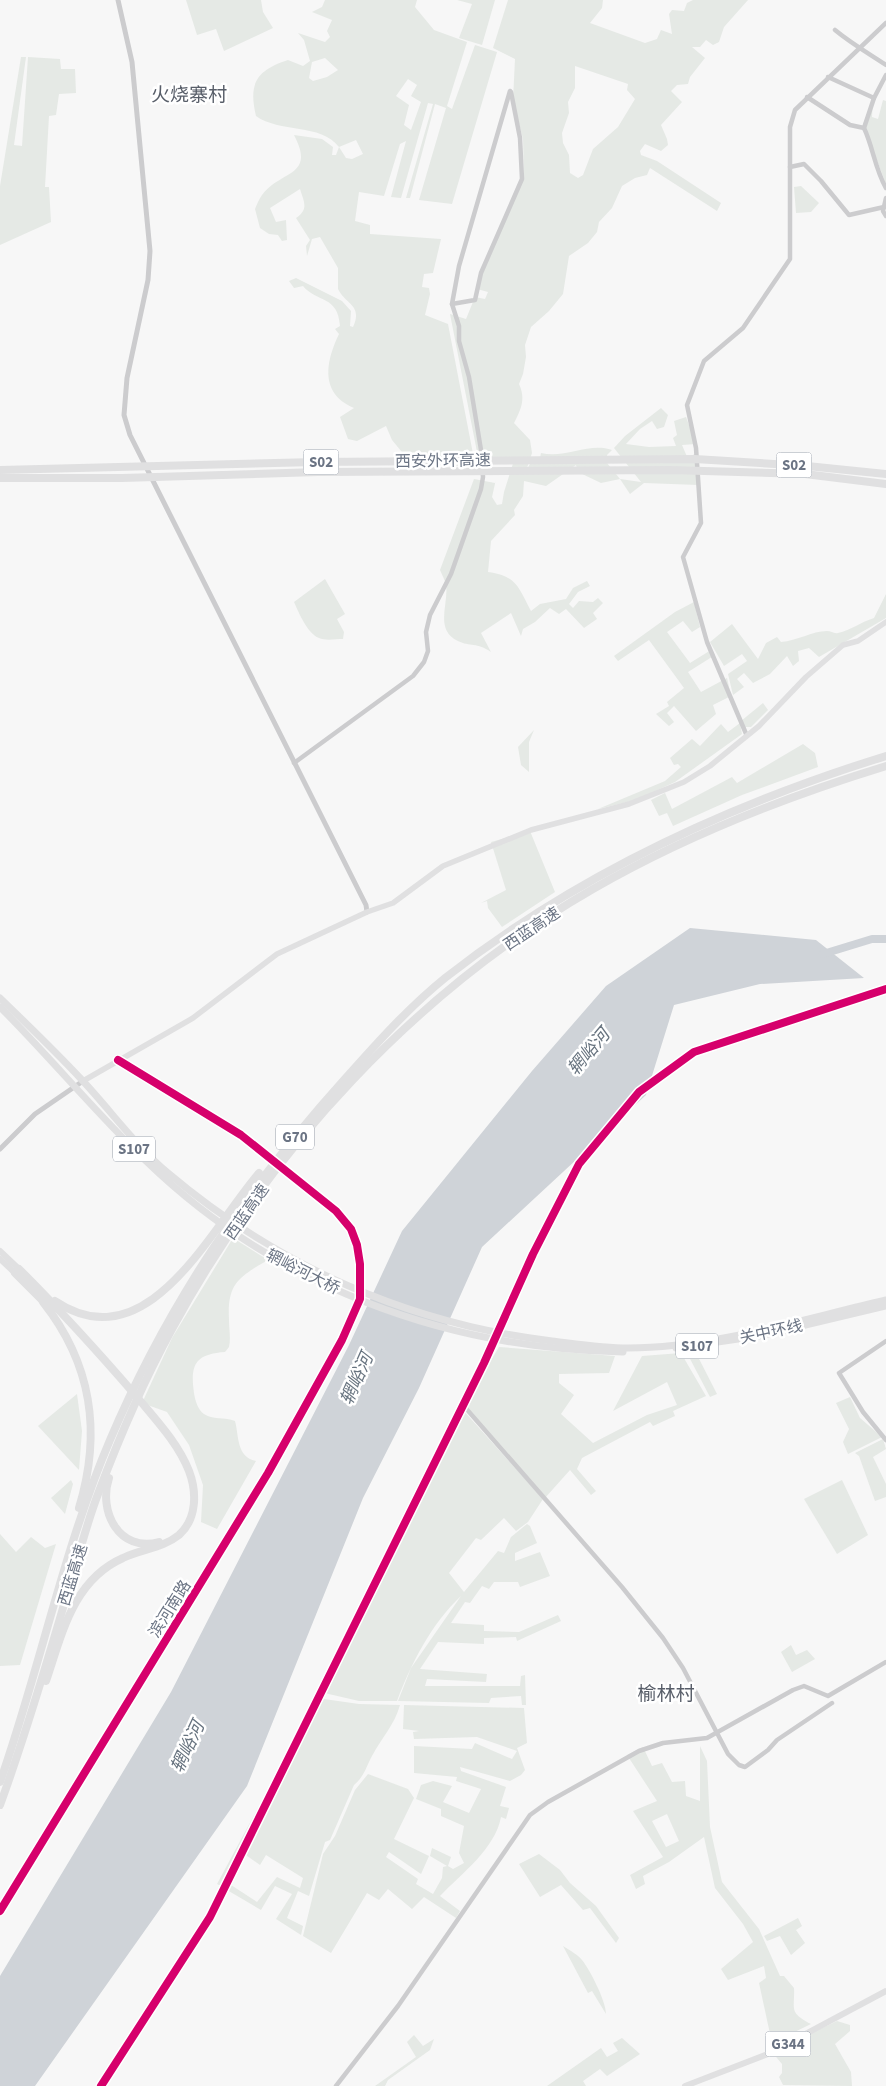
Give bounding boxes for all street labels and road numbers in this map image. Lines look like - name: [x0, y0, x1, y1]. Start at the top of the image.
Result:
- street label: 西安外环高速: [395, 449, 491, 473]
- road number: S02: [304, 450, 338, 474]
- road number: S02: [776, 452, 812, 478]
- street label: 西蓝高速: [499, 902, 565, 956]
- road number: G70: [276, 1124, 314, 1150]
- road number: S107: [113, 1136, 155, 1162]
- street label: 西蓝高速: [220, 1179, 274, 1245]
- street label: 辋峪河大桥: [262, 1244, 344, 1300]
- street label: 关中环线: [737, 1315, 805, 1349]
- road number: S107: [676, 1334, 718, 1358]
- street label: 西蓝高速: [53, 1541, 93, 1609]
- street label: 滨河南路: [144, 1576, 196, 1642]
- road number: G344: [766, 2032, 810, 2056]

